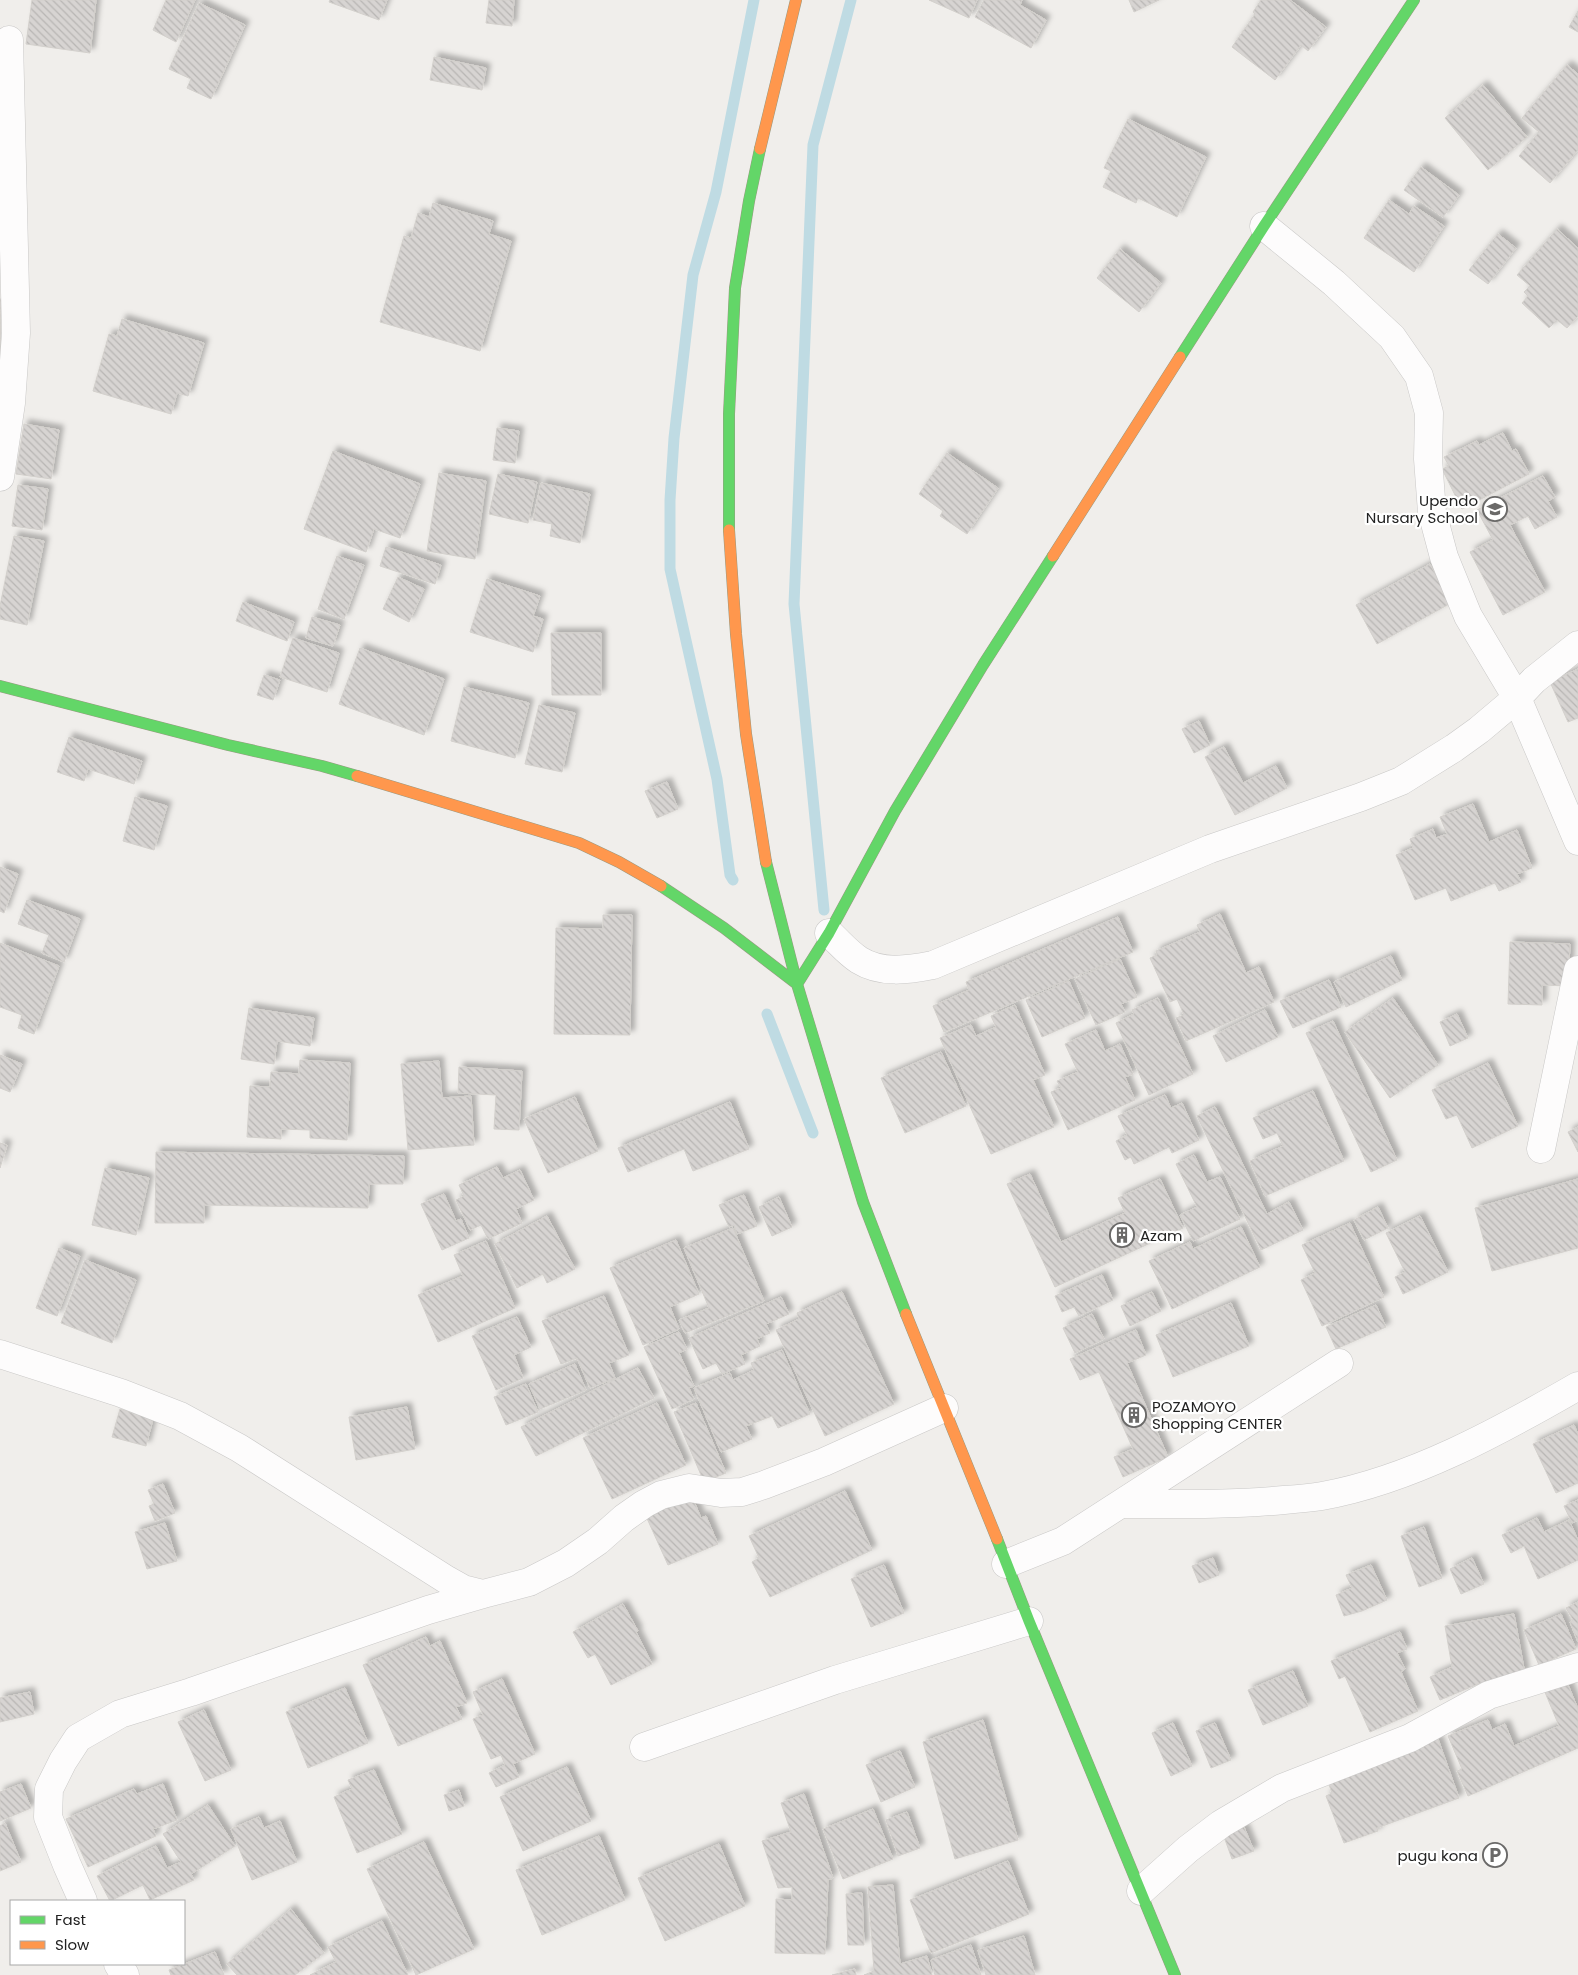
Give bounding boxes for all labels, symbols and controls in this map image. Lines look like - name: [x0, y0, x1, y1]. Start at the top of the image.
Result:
- place label: Upendo Nursary School: [1366, 490, 1478, 528]
- school or university icon: Upendo Nursary School: [1482, 496, 1508, 522]
- building icon: Azam: [1109, 1222, 1135, 1248]
- place label: Azam: [1140, 1225, 1183, 1246]
- place label: POZAMOYO Shopping CENTER: [1152, 1396, 1282, 1434]
- building icon: POZAMOYO Shopping CENTER: [1121, 1402, 1147, 1428]
- parking icon: pugu kona: [1482, 1842, 1508, 1868]
- place label: pugu kona: [1397, 1845, 1478, 1866]
- legend: [10, 1900, 185, 1965]
- text: Fast: [55, 1909, 86, 1930]
- text: Slow: [55, 1934, 90, 1955]

